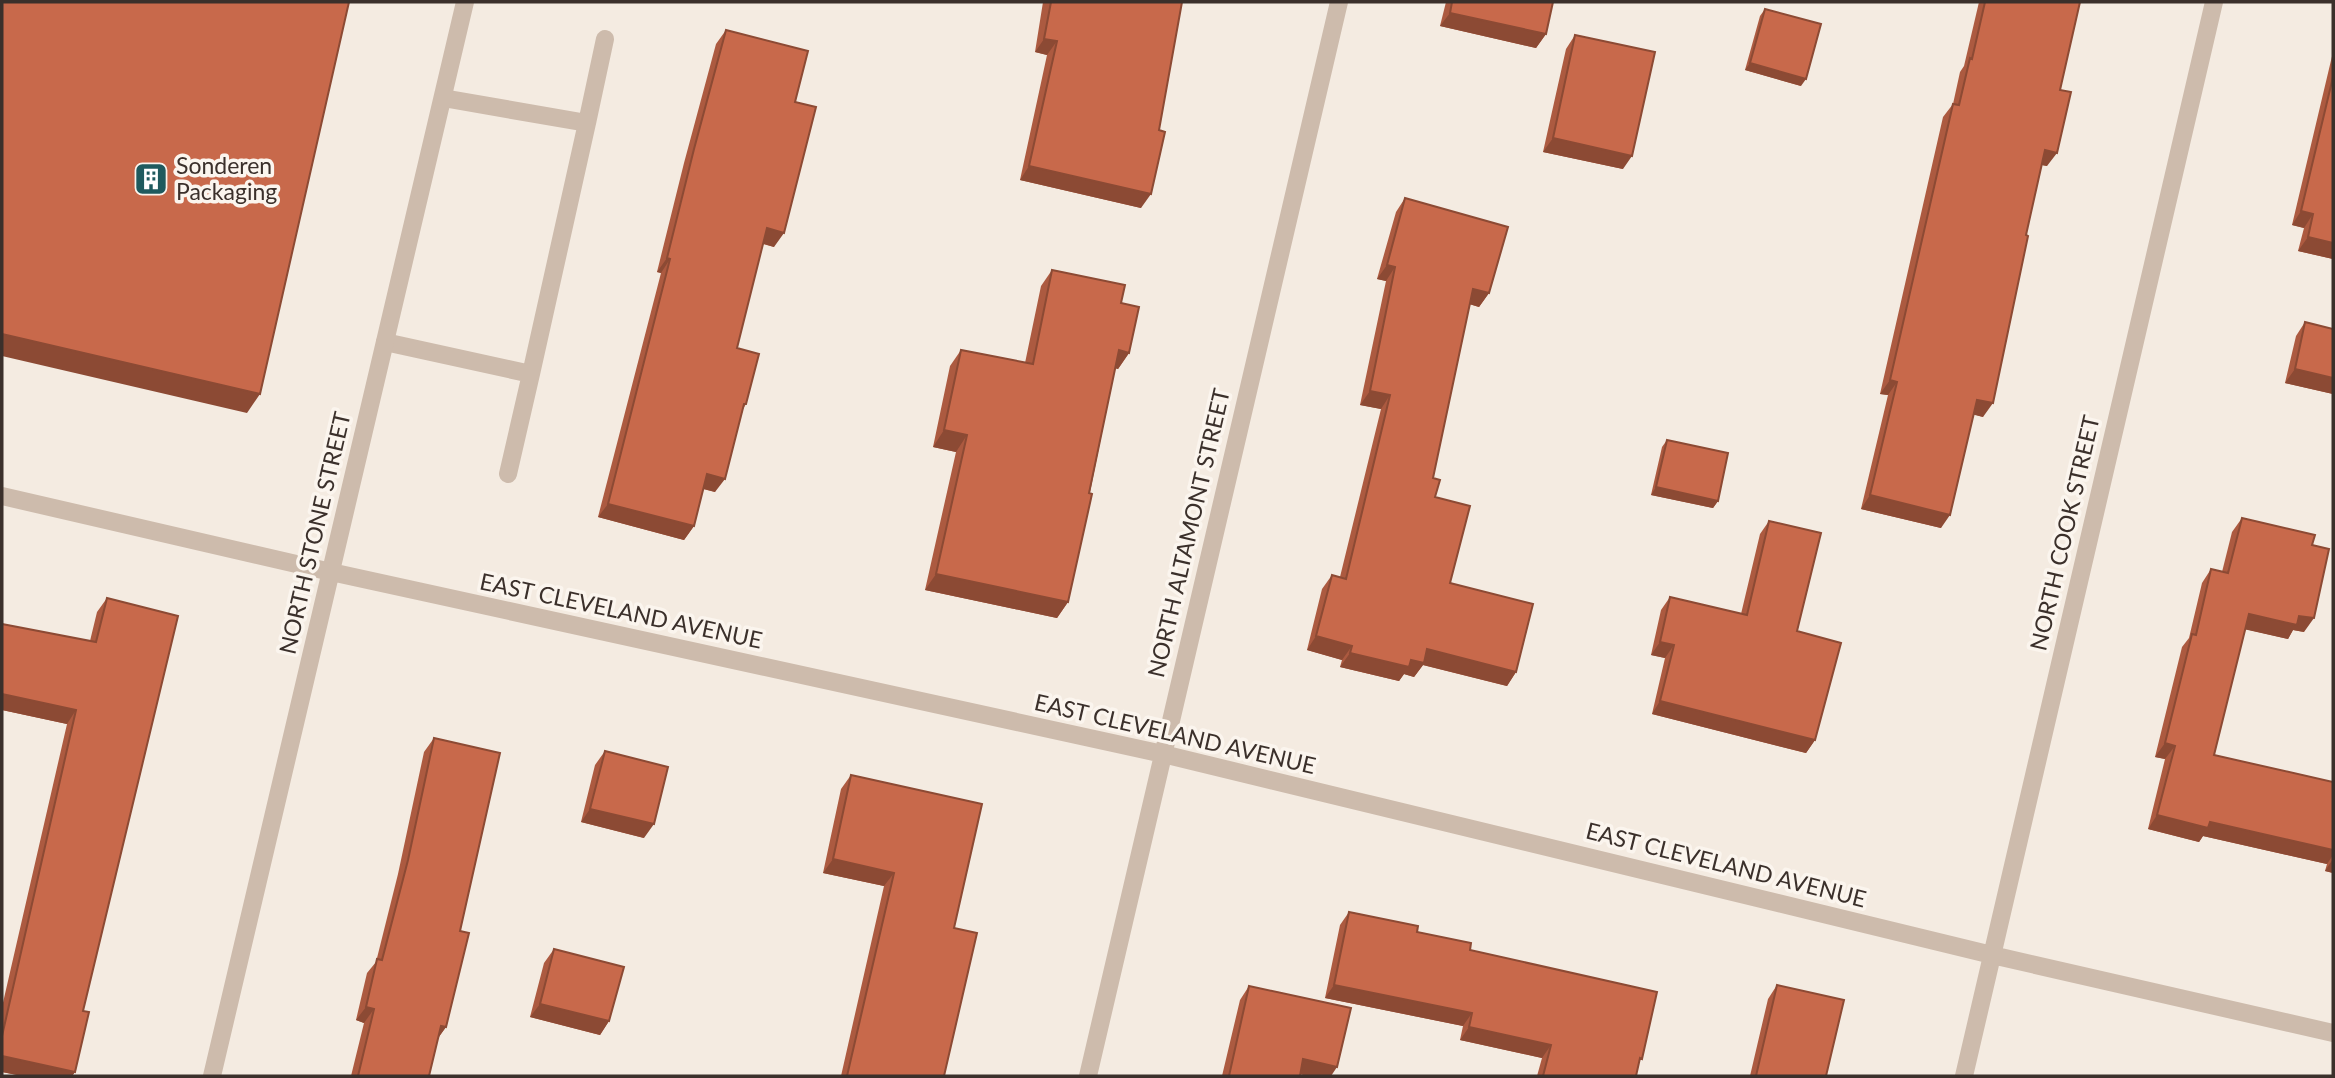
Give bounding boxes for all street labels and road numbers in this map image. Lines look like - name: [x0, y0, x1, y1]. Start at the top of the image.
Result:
- street label: NORTH ALTAMONT STREET: [1141, 385, 1235, 680]
- street label: NORTH STONE STREET: [272, 408, 356, 657]
- street label: NORTH COOK STREET: [2023, 412, 2105, 653]
- street label: EAST CLEVELAND AVENUE: [477, 566, 765, 654]
- street label: EAST CLEVELAND AVENUE: [1032, 687, 1319, 779]
- street label: EAST CLEVELAND AVENUE: [1583, 816, 1869, 912]

